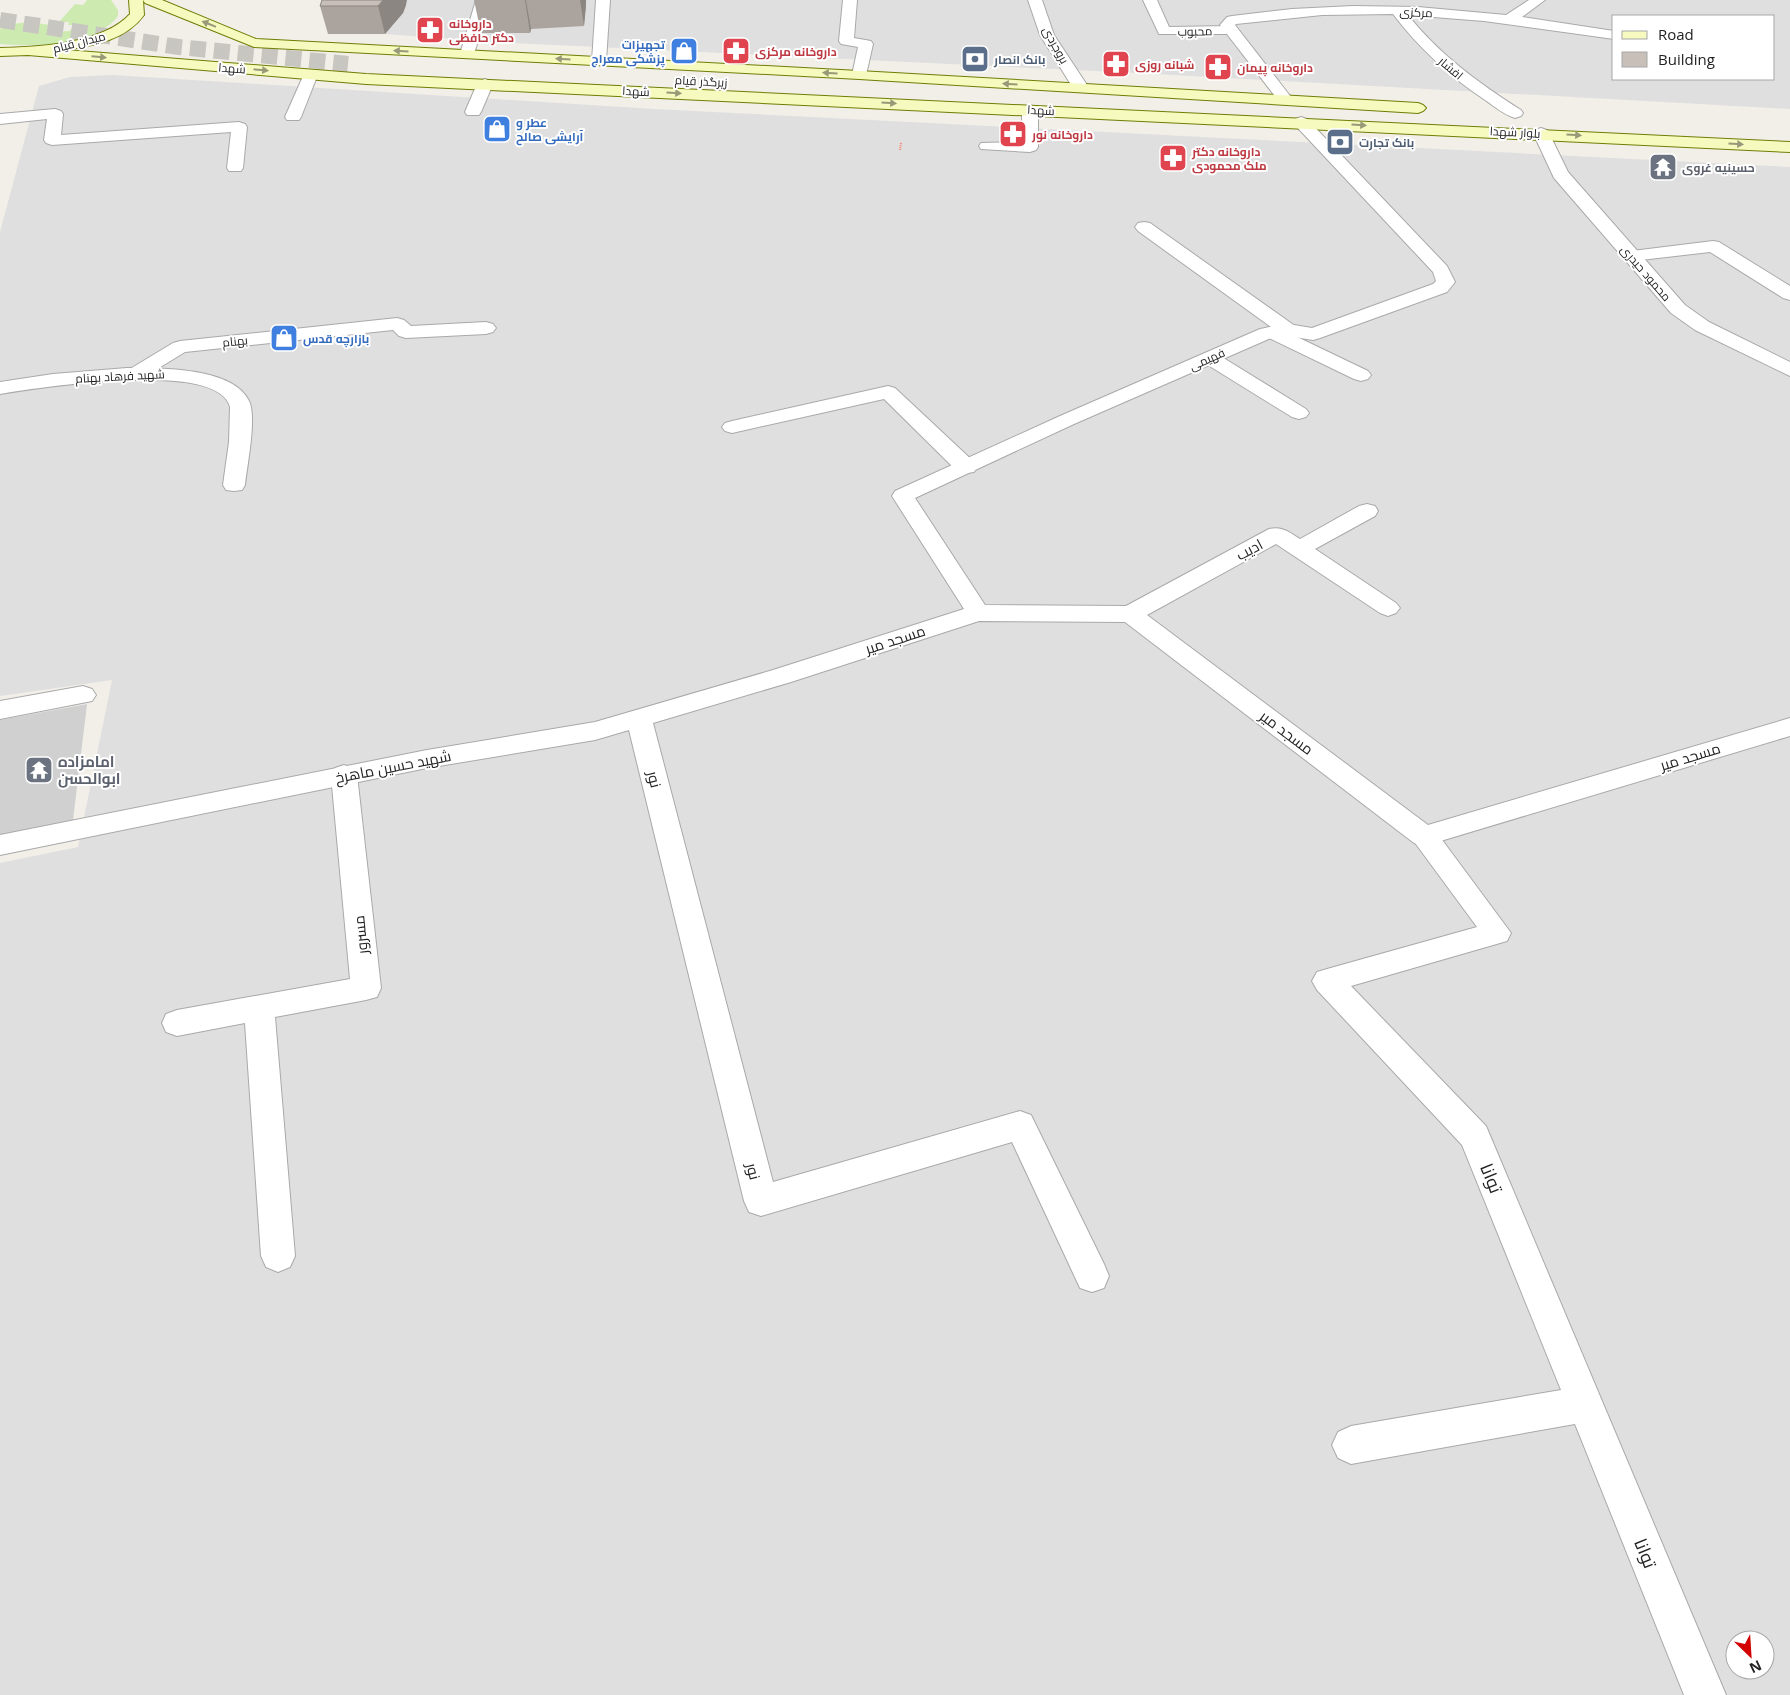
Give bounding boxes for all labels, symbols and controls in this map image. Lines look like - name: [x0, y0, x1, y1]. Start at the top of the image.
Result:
- street label: مرکزی: [1399, 3, 1433, 21]
- pharmacy icon: داروخانه دکتر حافظی: [415, 15, 445, 45]
- place label: داروخانه دکتر حافظی: [449, 15, 514, 46]
- legend: [1612, 15, 1775, 80]
- one-way arrow: [202, 20, 216, 28]
- street label: محبوب: [1177, 22, 1213, 40]
- street label: بروجردی: [1039, 23, 1073, 67]
- text: Road: [1658, 24, 1694, 44]
- street label: میدان قیام: [51, 27, 107, 57]
- place label: تجهیزات پزشکی معراج: [591, 36, 666, 68]
- shop icon: تجهیزات پزشکی معراج: [669, 36, 699, 66]
- pharmacy icon: داروخانه مرکزی: [721, 36, 751, 66]
- place label: داروخانه مرکزی: [755, 43, 837, 60]
- bank icon: بانک انصار: [960, 44, 990, 74]
- one-way arrow: [393, 46, 409, 54]
- pharmacy icon: شبانه روزی: [1101, 49, 1131, 79]
- text: Building: [1658, 49, 1715, 69]
- place label: بانک انصار: [993, 51, 1045, 68]
- pharmacy icon: داروخانه پیمان: [1203, 52, 1233, 82]
- street label: افشار: [1434, 52, 1467, 83]
- one-way arrow: [91, 54, 107, 62]
- one-way arrow: [555, 54, 571, 62]
- place label: شبانه روزی: [1135, 56, 1195, 73]
- street label: شهدا: [218, 59, 246, 77]
- place label: داروخانه پیمان: [1237, 59, 1313, 77]
- one-way arrow: [253, 66, 269, 74]
- one-way arrow: [822, 69, 838, 77]
- street label: زیرگذر قیام: [674, 71, 728, 91]
- one-way arrow: [1002, 79, 1018, 87]
- street label: شهدا: [622, 82, 650, 100]
- one-way arrow: [667, 89, 683, 97]
- one-way arrow: [881, 100, 897, 108]
- street label: شهدا: [1027, 101, 1055, 119]
- shop icon: عطر و آرایشی صالح: [482, 114, 512, 144]
- place label: عطر و آرایشی صالح: [516, 114, 584, 146]
- pharmacy icon: داروخانه نور: [998, 119, 1028, 149]
- one-way arrow: [1352, 121, 1368, 129]
- street label: بلوار شهدا: [1489, 122, 1541, 142]
- place label: داروخانه نور: [1031, 126, 1093, 143]
- bank icon: بانک تجارت: [1325, 127, 1355, 157]
- one-way arrow: [1566, 132, 1582, 140]
- place label: بانک تجارت: [1359, 134, 1414, 151]
- one-way arrow: [1729, 140, 1745, 148]
- pharmacy icon: داروخانه دکتر ملک محمودی: [1158, 143, 1188, 173]
- place label: داروخانه دکتر ملک محمودی: [1191, 143, 1267, 174]
- temple icon: حسینیه غروی: [1648, 152, 1678, 182]
- place label: حسینیه غروی: [1682, 159, 1755, 176]
- street label: محمود حیدری: [1617, 241, 1675, 305]
- shop icon: بازارچه قدس: [269, 323, 299, 353]
- place label: بازارچه قدس: [303, 330, 369, 348]
- street label: بهنام: [221, 331, 249, 351]
- street label: فهیمی: [1186, 344, 1228, 374]
- street label: شهید فرهاد بهنام: [75, 365, 165, 387]
- street label: ادیب: [1232, 534, 1266, 564]
- street label: مسجد میر: [861, 620, 928, 658]
- street label: مسجد میر: [1255, 705, 1318, 759]
- street label: مسجد میر: [1656, 737, 1723, 775]
- street label: شهید حسین ماهرخ: [333, 745, 453, 789]
- place label: امامزاده ابوالحسن: [58, 751, 121, 788]
- temple icon: امامزاده ابوالحسن: [24, 755, 54, 785]
- street label: نور: [643, 768, 667, 789]
- street label: مسرور: [348, 915, 372, 956]
- street label: نور: [742, 1160, 766, 1181]
- street label: توانا: [1475, 1160, 1509, 1197]
- street label: توانا: [1629, 1535, 1663, 1572]
- north arrow: [1725, 1630, 1775, 1680]
- text: N: [1747, 1656, 1765, 1678]

